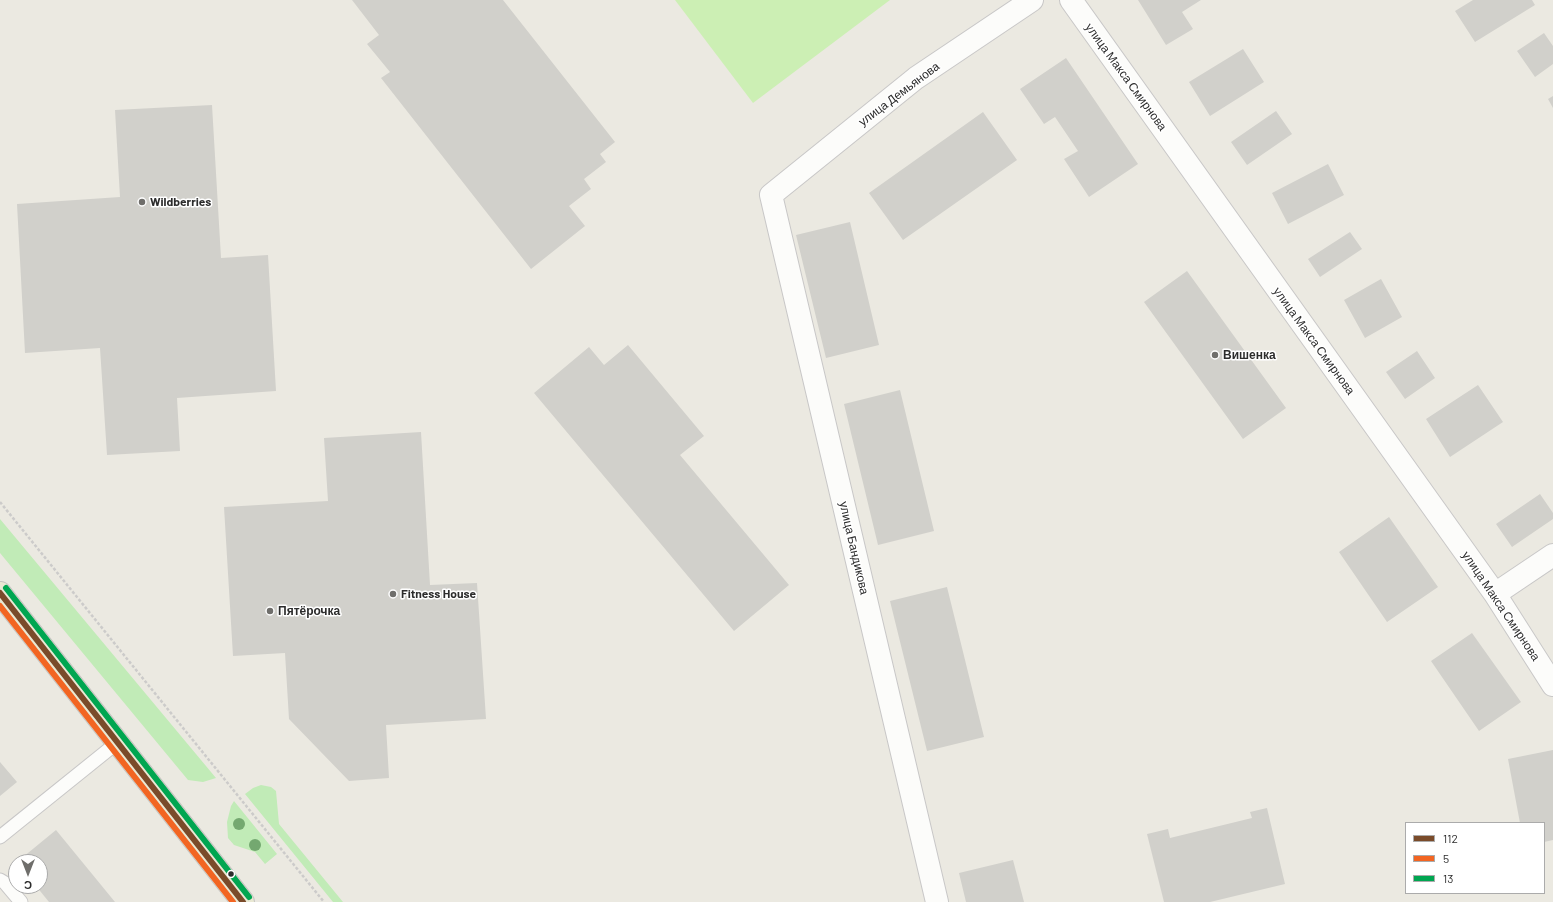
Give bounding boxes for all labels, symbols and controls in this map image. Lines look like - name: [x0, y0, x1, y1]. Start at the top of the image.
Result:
- street label: улица Макса Смирнова: [1082, 21, 1170, 133]
- street label: улица Демьянова: [856, 59, 942, 129]
- place label: Wildberries: [150, 195, 211, 209]
- marker: Wildberries: [137, 197, 147, 207]
- street label: улица Макса Смирнова: [1270, 285, 1358, 397]
- place label: Вишенка: [1223, 348, 1276, 362]
- marker: Вишенка: [1210, 350, 1220, 360]
- street label: улица Бандикова: [836, 500, 872, 596]
- street label: улица Макса Смирнова: [1459, 548, 1543, 664]
- place label: Fitness House: [401, 587, 476, 601]
- marker: Fitness House: [388, 589, 398, 599]
- place label: Пятёрочка: [278, 604, 340, 618]
- marker: Пятёрочка: [265, 606, 275, 616]
- legend: [1405, 822, 1545, 894]
- text: 112: [1443, 831, 1458, 845]
- text: 5: [1443, 851, 1449, 865]
- north arrow: [8, 854, 48, 894]
- unlabelled marker: [226, 869, 236, 879]
- text: 13: [1443, 871, 1453, 885]
- text: С: [24, 879, 32, 892]

